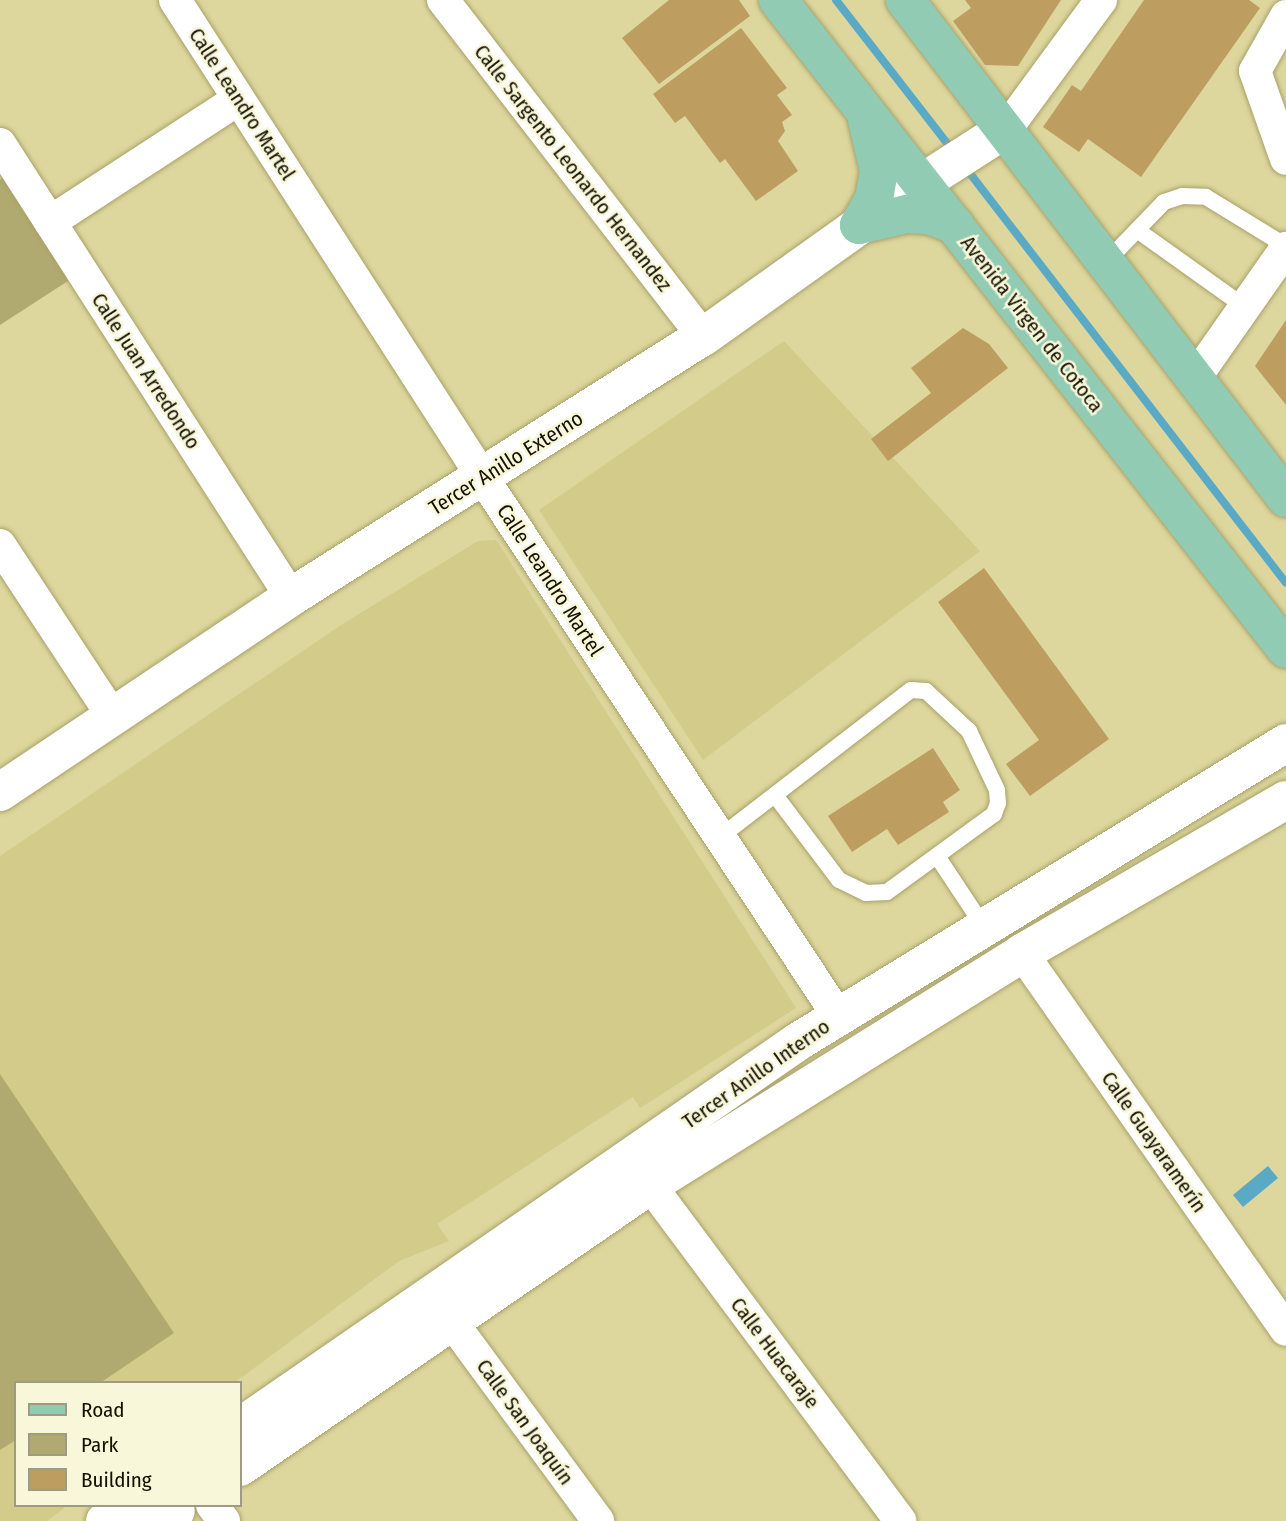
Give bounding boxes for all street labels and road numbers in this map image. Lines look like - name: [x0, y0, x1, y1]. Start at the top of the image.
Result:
- street label: Calle Leandro Martel: [183, 23, 301, 185]
- street label: Calle Sargento Leonardo Hernandez: [469, 40, 677, 296]
- street label: Avenida Virgen de Cotoca: [955, 231, 1109, 417]
- street label: Calle Juan Arredondo: [86, 288, 206, 454]
- street label: Tercer Anillo Externo: [424, 405, 588, 521]
- street label: Calle Leandro Martel: [491, 499, 609, 661]
- street label: Tercer Anillo Interno: [677, 1014, 835, 1134]
- street label: Calle Guayaramerín: [1096, 1067, 1212, 1217]
- street label: Calle Huacaraje: [725, 1293, 825, 1413]
- street label: Calle San Joaquín: [471, 1354, 579, 1490]

